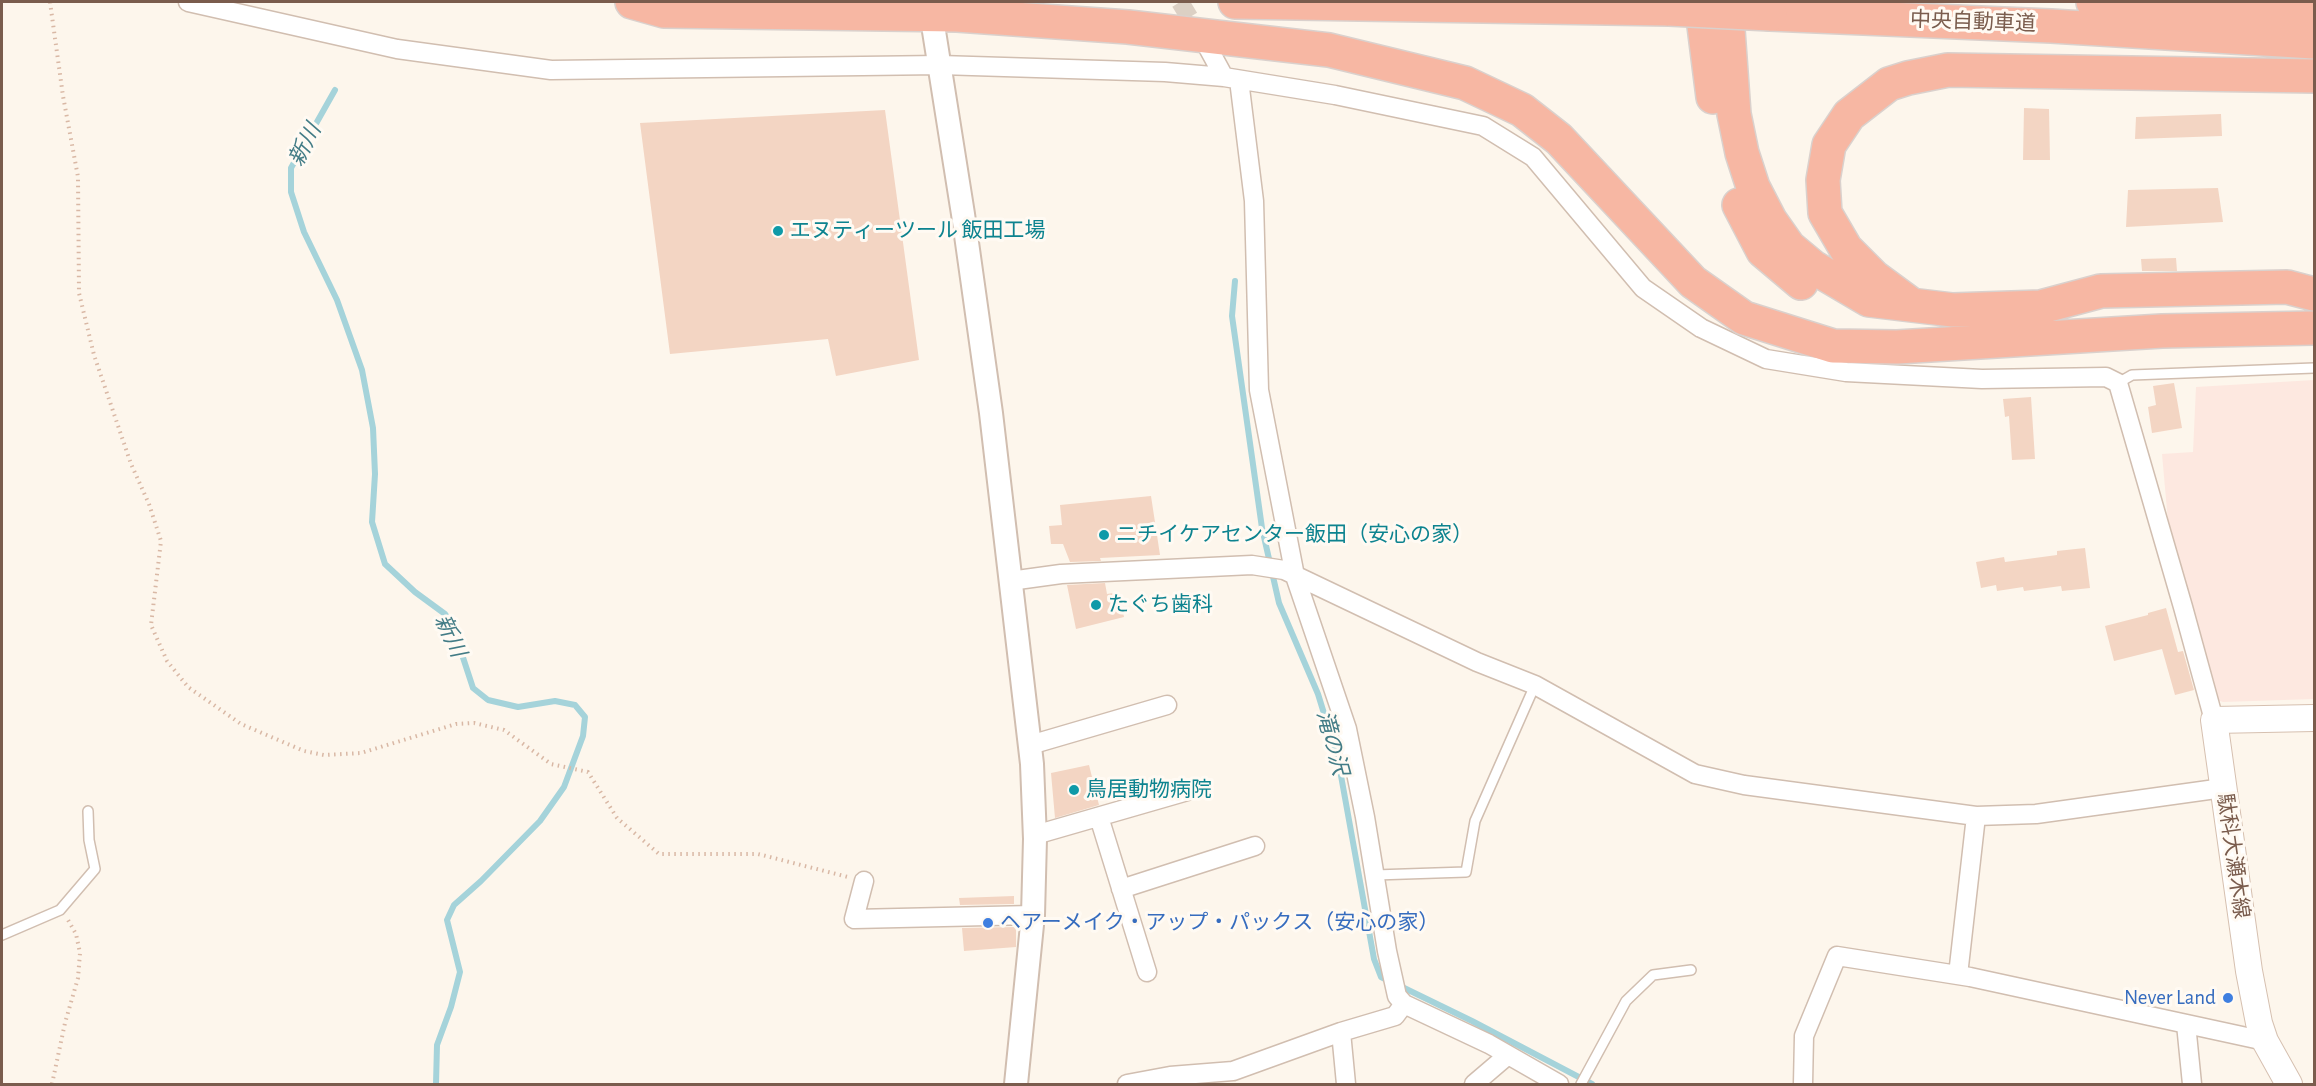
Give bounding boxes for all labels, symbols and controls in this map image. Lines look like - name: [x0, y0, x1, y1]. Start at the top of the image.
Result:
- street label: 中央自動車道: [1910, 7, 2036, 37]
- water label: 新川: [283, 119, 327, 171]
- place label: エヌティーツール 飯田工場: [790, 218, 1045, 244]
- marker: エヌティーツール 飯田工場: [771, 224, 785, 238]
- place label: ニチイケアセンター飯田（安心の家）: [1116, 522, 1473, 548]
- marker: ニチイケアセンター飯田（安心の家）: [1097, 528, 1111, 542]
- place label: たぐち歯科: [1108, 592, 1213, 618]
- marker: たぐち歯科: [1089, 598, 1103, 612]
- water label: 新川: [429, 610, 471, 662]
- water label: 滝の沢: [1311, 708, 1353, 778]
- place label: 鳥居動物病院: [1086, 777, 1212, 803]
- marker: 鳥居動物病院: [1067, 783, 1081, 797]
- street label: 駄科大瀬木線: [2212, 792, 2254, 920]
- place label: ヘアーメイク・アップ・パックス（安心の家）: [1000, 910, 1439, 936]
- marker: ヘアーメイク・アップ・パックス（安心の家）: [981, 916, 995, 930]
- place label: Never Land: [2124, 985, 2216, 1011]
- marker: Never Land: [2221, 991, 2235, 1005]

